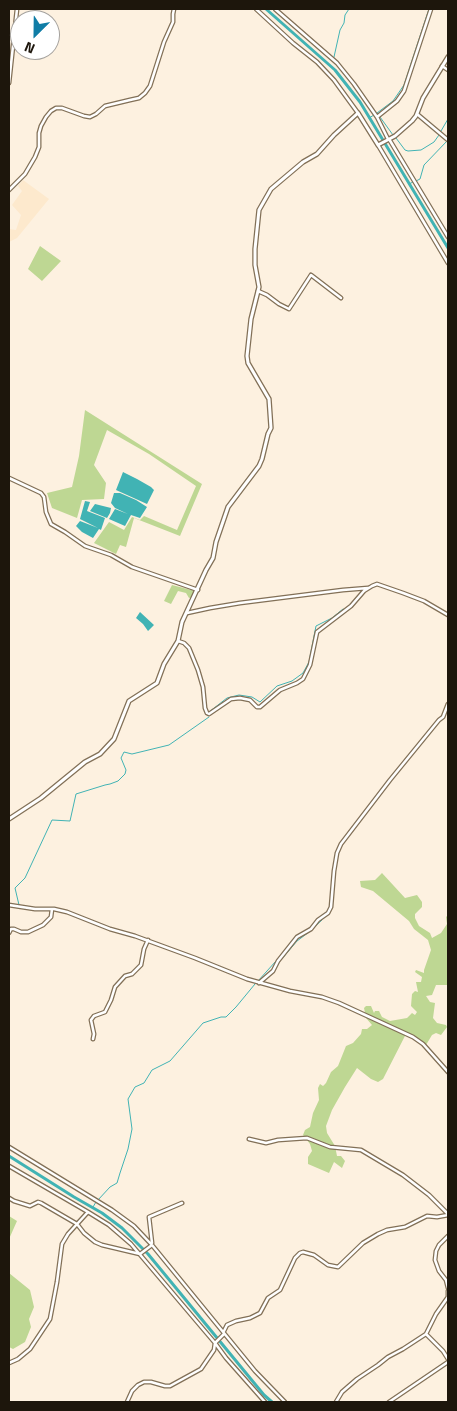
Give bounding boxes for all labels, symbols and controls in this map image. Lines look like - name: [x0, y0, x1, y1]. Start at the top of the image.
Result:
- north arrow: [10, 10, 60, 60]
- text: N: [21, 37, 38, 60]

